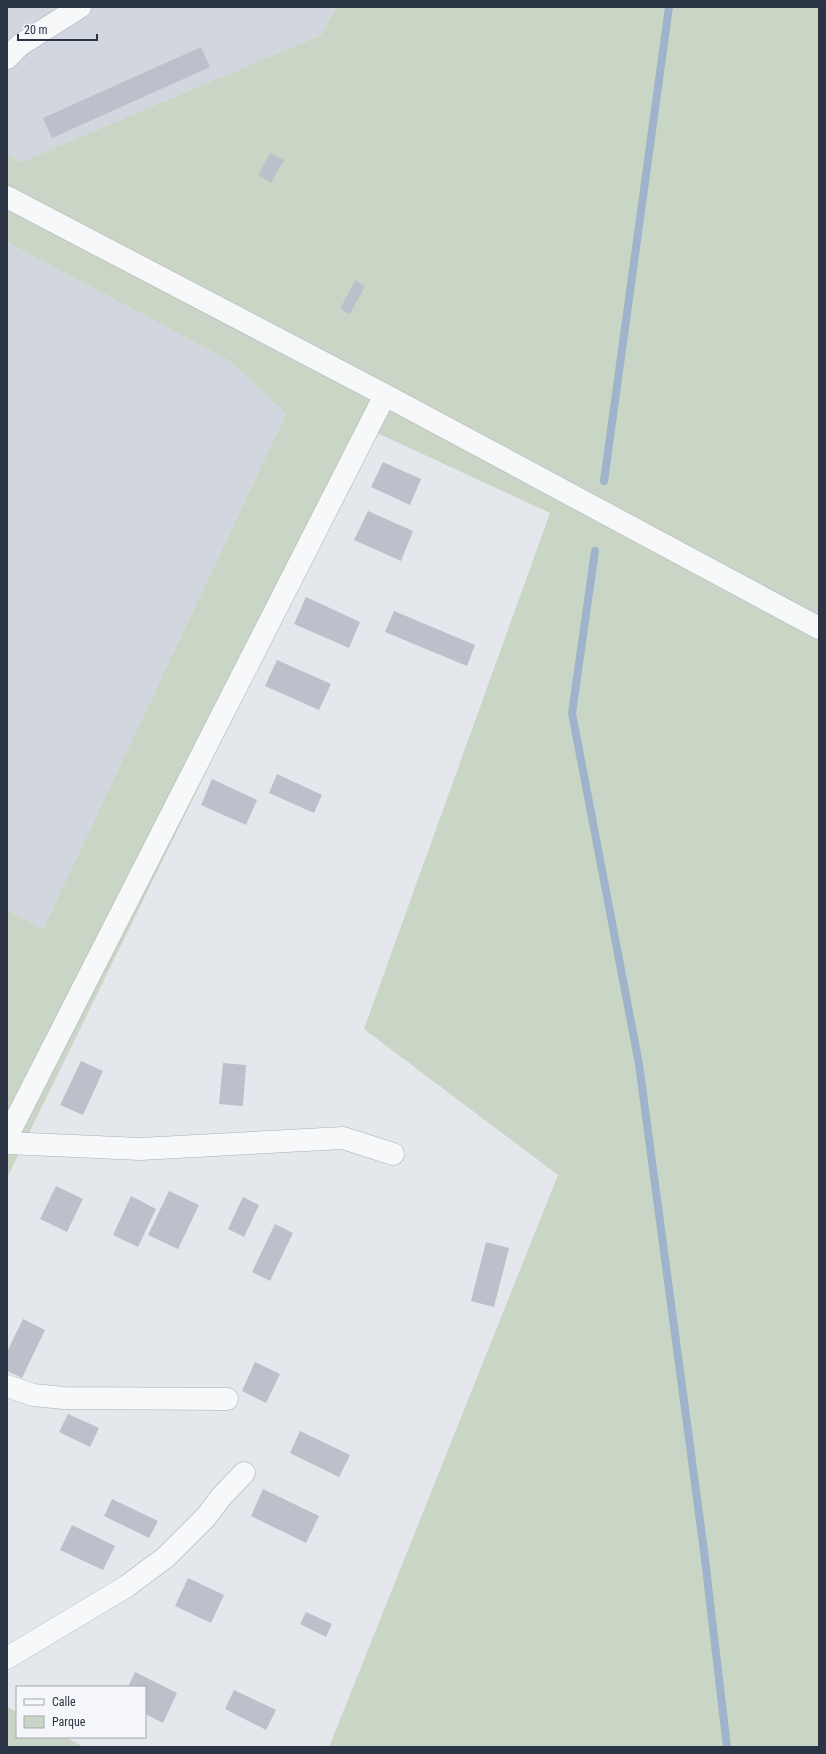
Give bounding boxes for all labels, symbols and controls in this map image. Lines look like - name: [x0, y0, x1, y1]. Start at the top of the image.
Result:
- scale bar: [18, 16, 97, 42]
- text: 20 m: [24, 23, 48, 37]
- legend: [16, 1686, 146, 1738]
- text: Calle: [52, 1695, 76, 1709]
- text: Parque: [52, 1715, 86, 1729]

